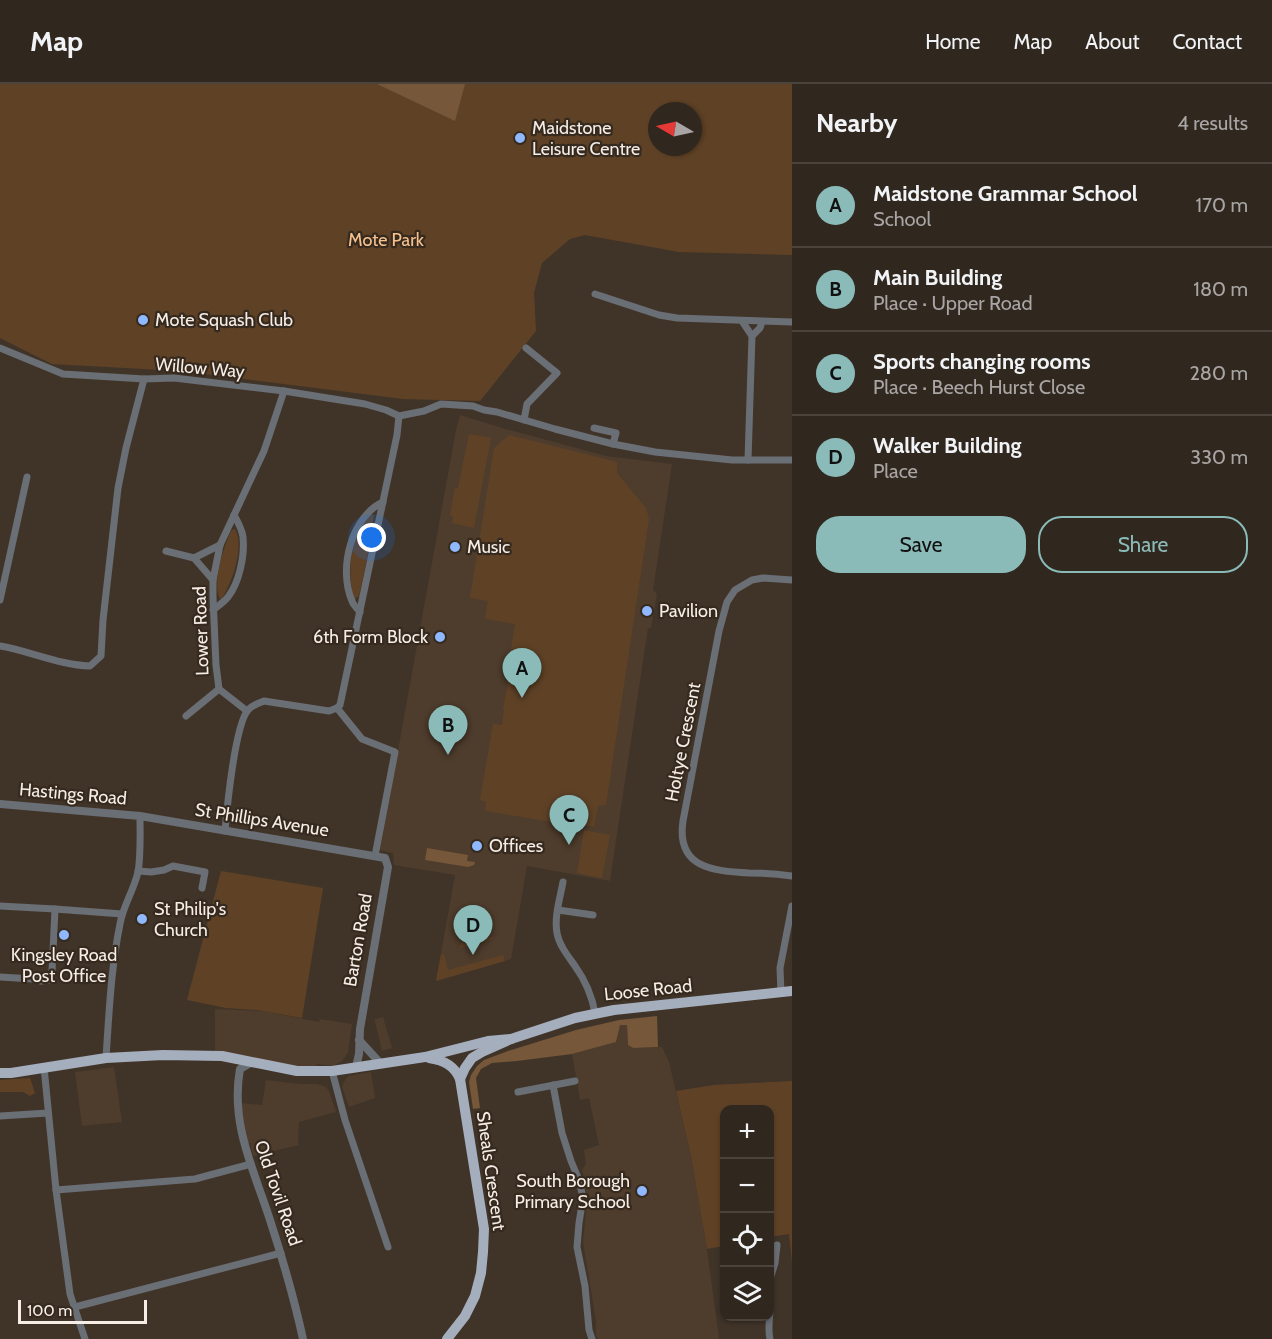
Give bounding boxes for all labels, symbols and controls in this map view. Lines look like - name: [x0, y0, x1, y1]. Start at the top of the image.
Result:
- text: Map: [30, 24, 83, 58]
- text: Home: [925, 29, 981, 54]
- text: Map: [1014, 29, 1052, 54]
- text: About: [1085, 29, 1139, 54]
- text: Contact: [1172, 29, 1242, 54]
- north arrow: [648, 102, 702, 156]
- text: Nearby: [816, 107, 897, 139]
- text: 4 results: [1177, 111, 1248, 135]
- place label: Maidstone Leisure Centre: [532, 117, 640, 160]
- marker: Maidstone Leisure Centre: [513, 131, 527, 145]
- text: Maidstone Grammar School: [873, 180, 1138, 207]
- text: A: [829, 193, 842, 217]
- text: 170 m: [1196, 193, 1248, 217]
- text: School: [873, 207, 931, 231]
- park label: Mote Park: [348, 229, 425, 251]
- text: Main Building: [873, 264, 1002, 291]
- text: B: [829, 277, 842, 301]
- text: 180 m: [1193, 277, 1248, 301]
- text: Place · Upper Road: [873, 291, 1032, 315]
- place label: Mote Squash Club: [155, 309, 293, 331]
- marker: Mote Squash Club: [136, 313, 150, 327]
- text: Sports changing rooms: [873, 348, 1091, 375]
- street label: Willow Way: [154, 353, 246, 383]
- text: C: [829, 361, 842, 385]
- text: 280 m: [1189, 361, 1248, 385]
- text: Place · Beech Hurst Close: [873, 375, 1085, 399]
- text: Walker Building: [873, 432, 1022, 459]
- text: D: [828, 445, 843, 469]
- text: 330 m: [1190, 445, 1248, 469]
- text: Place: [873, 459, 918, 483]
- button: Save: [816, 516, 1026, 573]
- button: Share: [1038, 516, 1248, 573]
- your location: [357, 523, 386, 552]
- place label: Music: [467, 536, 510, 558]
- marker: Music: [448, 540, 462, 554]
- street label: Lower Road: [188, 586, 214, 676]
- place label: Pavilion: [659, 600, 718, 622]
- marker: Pavilion: [640, 604, 654, 618]
- place label: 6th Form Block: [313, 626, 429, 648]
- marker: 6th Form Block: [433, 630, 447, 644]
- pin: A: [502, 648, 542, 698]
- street label: Holtye Crescent: [661, 680, 705, 804]
- pin: B: [428, 706, 468, 755]
- street label: Hastings Road: [18, 778, 128, 810]
- pin: C: [550, 796, 588, 845]
- street label: St Phillips Avenue: [194, 799, 330, 841]
- place label: Offices: [489, 835, 543, 857]
- marker: Offices: [470, 839, 484, 853]
- street label: Barton Road: [339, 892, 377, 988]
- place label: St Philip's Church: [154, 898, 226, 941]
- pin: D: [454, 906, 492, 955]
- marker: St Philip's Church: [135, 912, 149, 926]
- marker: Kingsley Road Post Office: [57, 928, 71, 942]
- place label: Kingsley Road Post Office: [11, 944, 117, 987]
- street label: Loose Road: [603, 974, 693, 1006]
- map controls: [720, 1105, 774, 1321]
- button: +: [720, 1105, 774, 1159]
- street label: Sheals Crescent: [472, 1110, 510, 1232]
- street label: Old Tovil Road: [250, 1137, 306, 1249]
- button: −: [720, 1159, 774, 1213]
- place label: South Borough Primary School: [515, 1170, 631, 1213]
- marker: South Borough Primary School: [635, 1184, 649, 1198]
- button: locate: [720, 1213, 774, 1267]
- button: layers: [720, 1267, 774, 1321]
- scale bar: [18, 1297, 147, 1324]
- text: 100 m: [27, 1301, 72, 1320]

